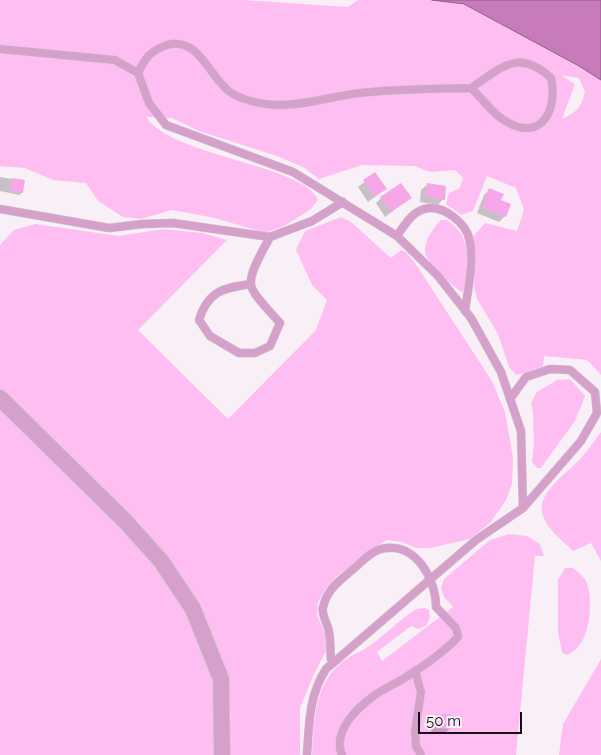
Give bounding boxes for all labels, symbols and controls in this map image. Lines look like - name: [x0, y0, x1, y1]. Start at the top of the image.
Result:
- scale bar: [421, 702, 525, 734]
- text: 50 m: [426, 712, 461, 730]

